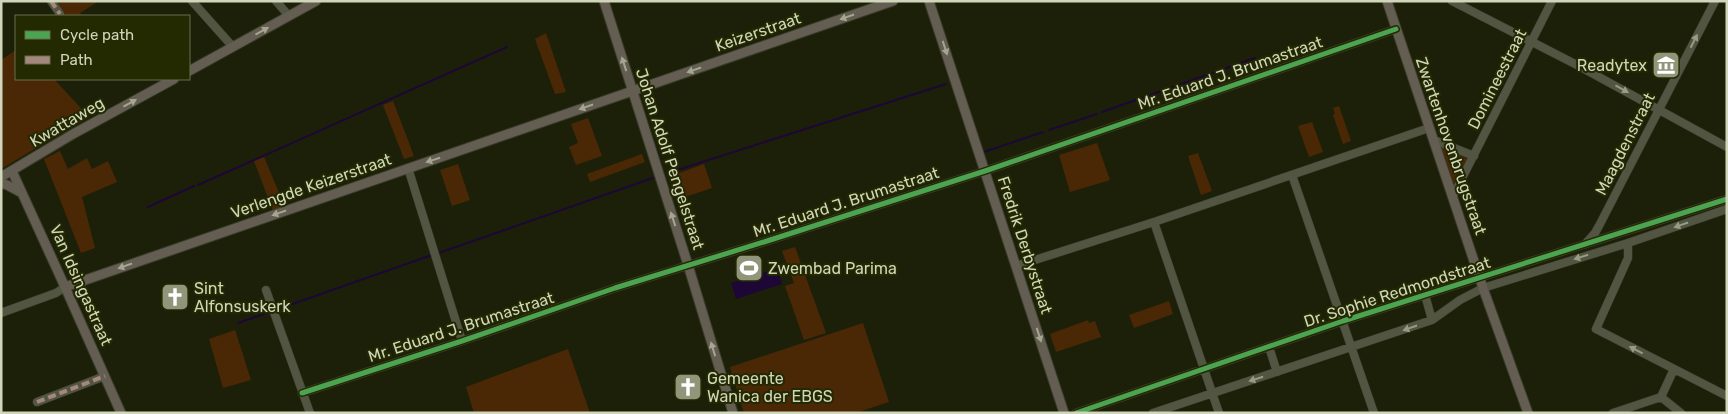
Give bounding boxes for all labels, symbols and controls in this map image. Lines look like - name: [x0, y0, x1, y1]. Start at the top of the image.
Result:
- street label: Keizerstraat: [713, 8, 803, 56]
- one-way arrow: [840, 14, 855, 21]
- legend: [15, 15, 190, 80]
- text: Cycle path: [60, 26, 134, 44]
- one-way arrow: [256, 26, 269, 35]
- street label: Domineestraat: [1464, 26, 1530, 132]
- street label: Mr. Eduard J. Brumastraat: [1135, 32, 1325, 114]
- one-way arrow: [1690, 34, 1698, 48]
- one-way arrow: [941, 40, 949, 55]
- museum icon: Readytex: [1651, 50, 1681, 80]
- text: Path: [60, 51, 93, 69]
- street label: Zwartenhovenbrugstraat: [1412, 55, 1490, 237]
- one-way arrow: [619, 56, 627, 71]
- place label: Readytex: [1577, 56, 1647, 75]
- street label: Johan Adolf Pengelstraat: [632, 66, 708, 252]
- one-way arrow: [686, 66, 701, 74]
- one-way arrow: [1615, 85, 1629, 93]
- street label: Maagdenstraat: [1591, 90, 1659, 198]
- street label: Kwattaweg: [26, 93, 108, 151]
- one-way arrow: [122, 99, 137, 107]
- one-way arrow: [578, 103, 593, 111]
- street label: Verlengde Keizerstraat: [228, 150, 394, 222]
- one-way arrow: [425, 157, 440, 164]
- street label: Mr. Eduard J. Brumastraat: [751, 163, 941, 241]
- street label: Fredrik Derbystraat: [994, 174, 1056, 316]
- one-way arrow: [271, 209, 286, 217]
- one-way arrow: [669, 211, 677, 226]
- one-way arrow: [1673, 221, 1688, 229]
- street label: Van Idsingastraat: [46, 222, 116, 348]
- sports icon: Zwembad Parima: [734, 253, 764, 283]
- street label: Dr. Sophie Redmondstraat: [1301, 253, 1493, 331]
- one-way arrow: [1573, 254, 1588, 262]
- place label: Zwembad Parima: [768, 259, 897, 278]
- one-way arrow: [118, 263, 133, 270]
- place label: Sint Alfonsuskerk: [194, 279, 291, 316]
- church icon: Sint Alfonsuskerk: [160, 282, 190, 312]
- street label: Mr. Eduard J. Brumastraat: [366, 288, 556, 366]
- one-way arrow: [1403, 325, 1418, 332]
- one-way arrow: [1035, 328, 1043, 343]
- one-way arrow: [709, 342, 717, 357]
- one-way arrow: [1629, 346, 1643, 354]
- place label: Gemeente Wanica der EBGS: [707, 369, 833, 406]
- church icon: Gemeente Wanica der EBGS: [673, 372, 703, 402]
- one-way arrow: [1248, 375, 1263, 383]

